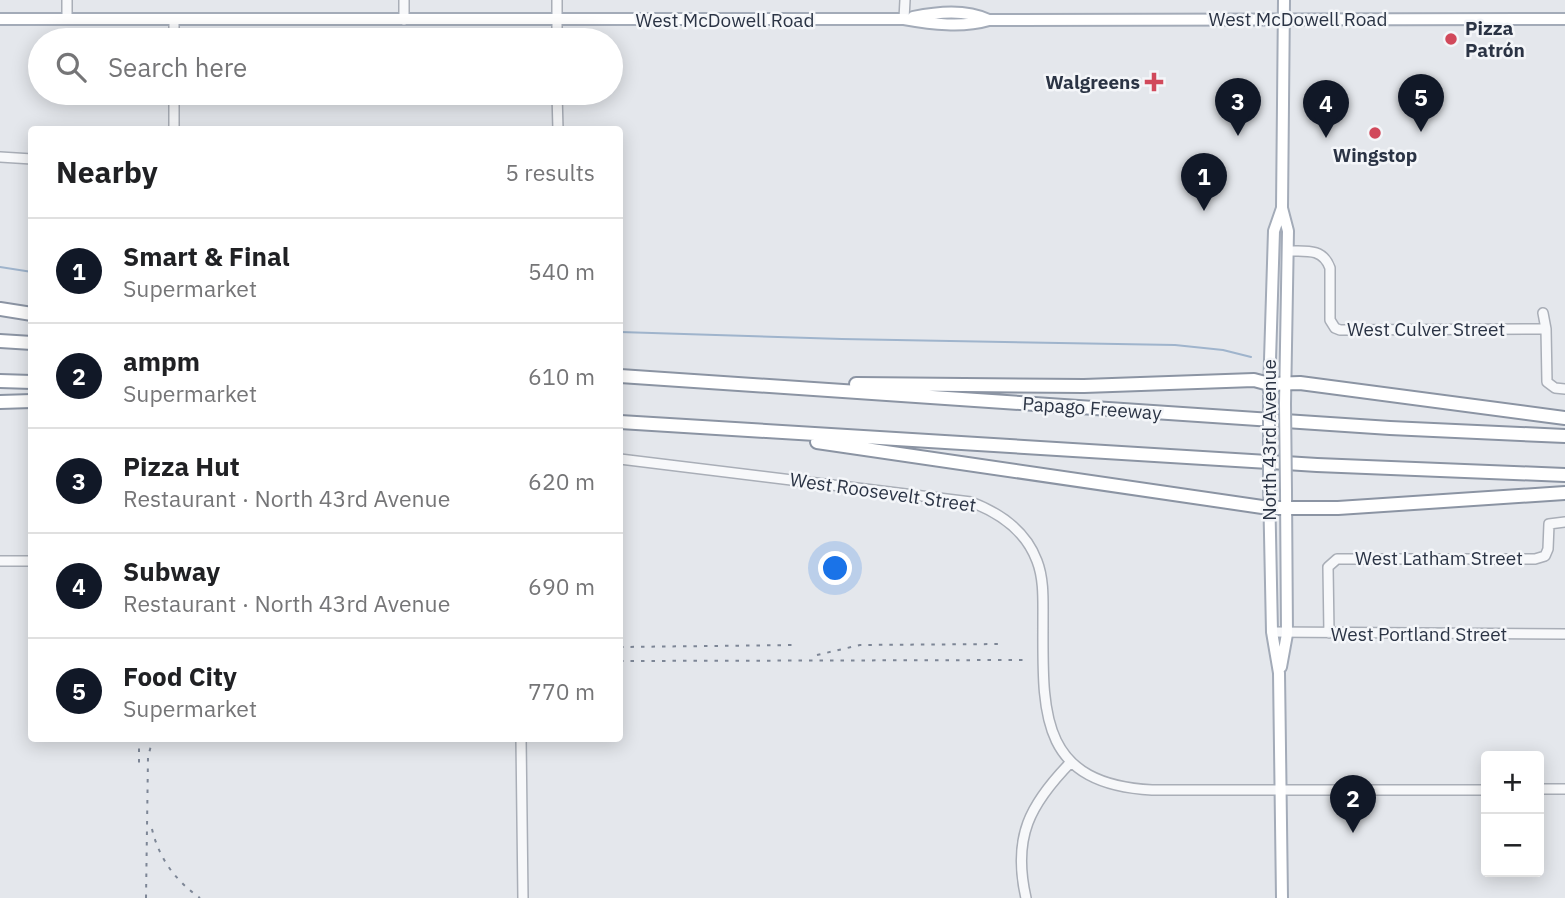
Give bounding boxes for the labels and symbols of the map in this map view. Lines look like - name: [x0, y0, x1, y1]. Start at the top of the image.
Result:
- street label: West McDowell Road: [1209, 7, 1387, 31]
- street label: West McDowell Road: [636, 8, 814, 32]
- place label: Pizza Patrón: [1465, 16, 1525, 62]
- marker: Pizza Patrón: [1443, 31, 1459, 47]
- place label: Walgreens: [1045, 70, 1140, 94]
- marker: Walgreens: [1146, 74, 1162, 90]
- pin: 5: [1398, 74, 1444, 132]
- pin: 3: [1215, 78, 1261, 136]
- pin: 4: [1303, 80, 1349, 138]
- marker: Wingstop: [1367, 125, 1383, 141]
- place label: Wingstop: [1333, 143, 1417, 167]
- pin: 1: [1181, 153, 1227, 211]
- street label: West Culver Street: [1347, 317, 1505, 341]
- street label: North 43rd Avenue: [1257, 359, 1281, 521]
- street label: Papago Freeway: [1022, 391, 1163, 425]
- street label: West Roosevelt Street: [788, 467, 978, 517]
- street label: West Latham Street: [1355, 546, 1523, 570]
- your location: [818, 551, 852, 585]
- street label: West Portland Street: [1331, 622, 1507, 646]
- pin: 2: [1330, 775, 1376, 833]

